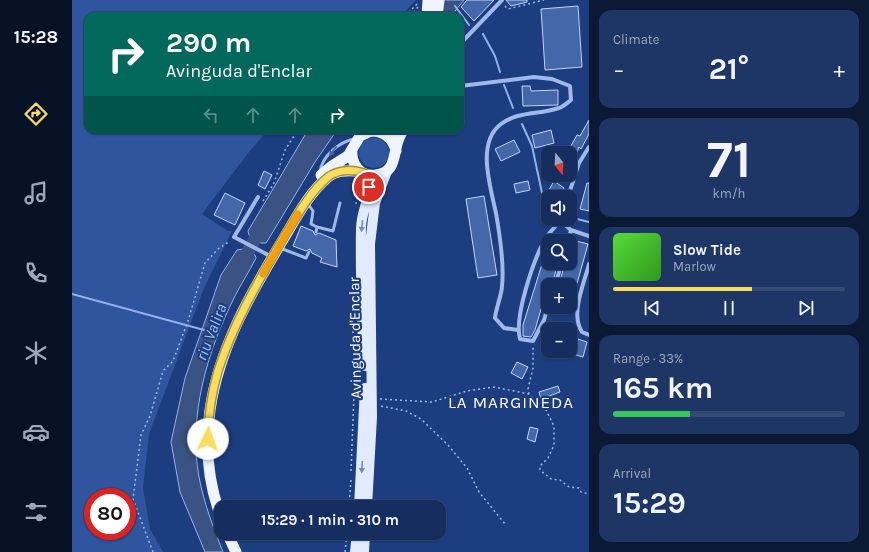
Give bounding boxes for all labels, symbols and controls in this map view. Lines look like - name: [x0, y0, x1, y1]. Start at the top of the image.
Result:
- text: 15:28: [14, 26, 58, 48]
- text: 290 m: [166, 26, 251, 59]
- icon: right: [100, 28, 152, 80]
- text: Climate: [613, 32, 659, 47]
- text: 21°: [709, 51, 749, 87]
- text: −: [613, 57, 625, 83]
- text: +: [833, 57, 845, 83]
- text: Avinguda d'Enclar: [166, 60, 312, 82]
- icon: directions: [22, 100, 50, 128]
- icon: left: [200, 104, 222, 126]
- icon: ahead: [242, 104, 264, 126]
- icon: ahead: [284, 104, 306, 126]
- icon: right: [326, 104, 348, 126]
- text: 71: [707, 129, 751, 190]
- one-way arrow: [328, 145, 337, 156]
- north arrow: [541, 146, 577, 182]
- map controls: [541, 146, 577, 358]
- pin: [352, 170, 386, 204]
- icon: arrive: [358, 176, 380, 198]
- icon: music: [22, 179, 50, 207]
- text: km/h: [713, 186, 745, 201]
- button: sound: [541, 190, 577, 226]
- one-way arrow: [359, 220, 365, 232]
- button: search: [541, 234, 577, 270]
- text: Slow Tide: [673, 241, 741, 259]
- icon: phone: [22, 259, 50, 287]
- text: Marlow: [673, 259, 716, 274]
- street label: Avinguda d'Enclar: [345, 276, 365, 399]
- button: +: [541, 278, 577, 314]
- icon: previous: [641, 297, 663, 319]
- icon: pause: [718, 297, 740, 319]
- icon: next: [795, 297, 817, 319]
- water label: riu Valira: [191, 301, 231, 363]
- button: −: [541, 322, 577, 358]
- icon: climate: [22, 339, 50, 367]
- text: Range · 33%: [613, 351, 683, 366]
- text: 165 km: [613, 370, 713, 406]
- district label: LA MARGINEDA: [448, 392, 574, 412]
- icon: car: [22, 418, 50, 446]
- position arrow: [187, 418, 229, 460]
- one-way arrow: [358, 461, 365, 473]
- text: Arrival: [613, 466, 651, 481]
- text: 15:29: [613, 485, 686, 521]
- speed limit sign: 80: [84, 488, 136, 540]
- icon: filters: [22, 498, 50, 526]
- text: 15:29 · 1 min · 310 m: [261, 511, 399, 529]

